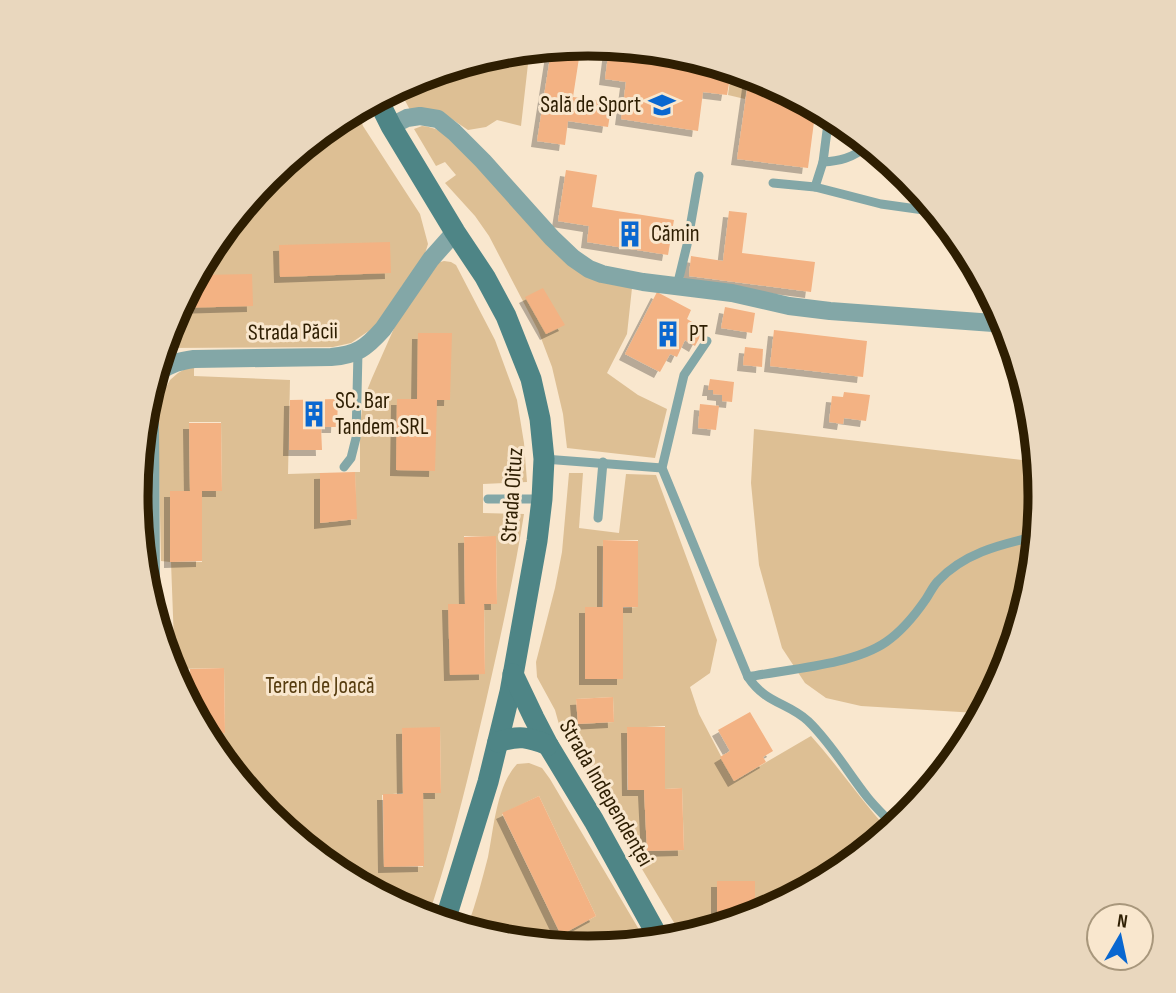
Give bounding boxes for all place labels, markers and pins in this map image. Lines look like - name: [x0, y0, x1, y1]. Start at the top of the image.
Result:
- school or university icon: Sală de Sport: [647, 90, 677, 120]
- place label: Sală de Sport: [540, 91, 641, 119]
- building icon: Cămin: [615, 219, 645, 249]
- place label: Cămin: [651, 220, 700, 248]
- building icon: PT: [653, 319, 683, 349]
- place label: PT: [689, 320, 708, 348]
- place label: SC. Bar Tandem.SRL: [335, 387, 429, 441]
- building icon: SC. Bar Tandem.SRL: [299, 399, 329, 429]

